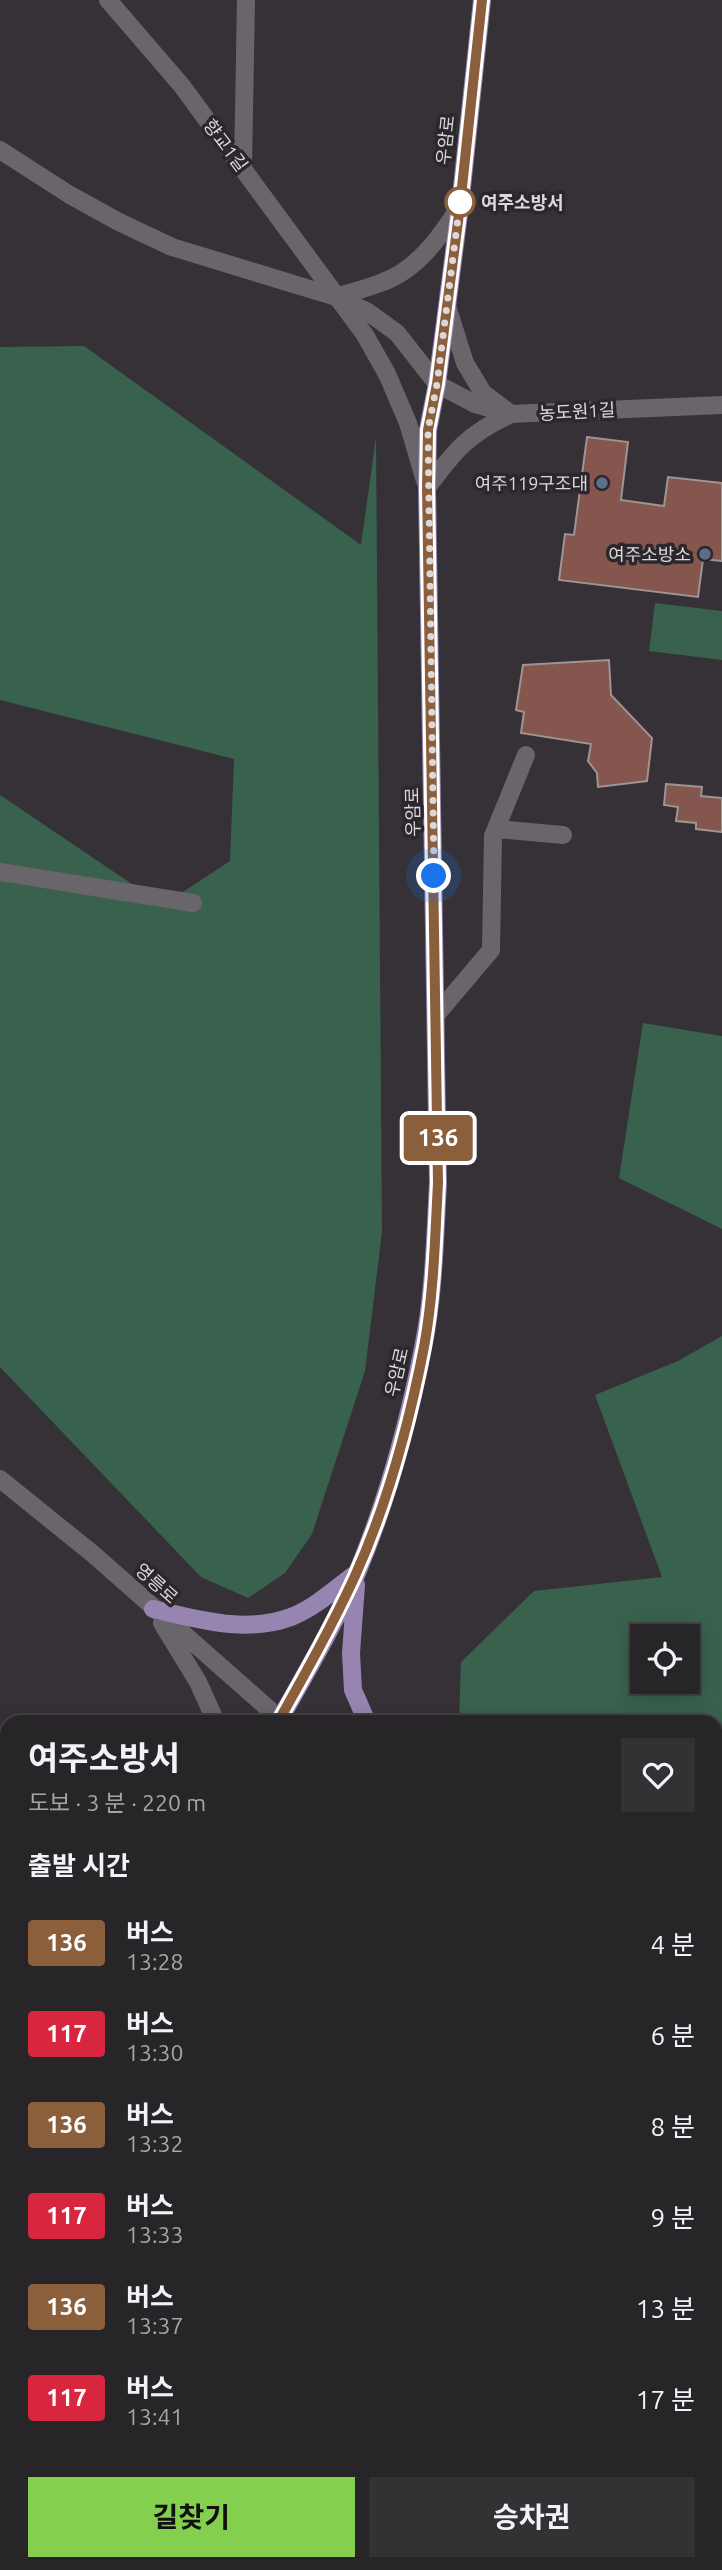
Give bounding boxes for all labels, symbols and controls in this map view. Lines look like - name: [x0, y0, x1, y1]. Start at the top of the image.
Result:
- street label: 우암로: [432, 114, 458, 166]
- street label: 향교1길: [200, 115, 252, 175]
- marker: 여주소방서: [445, 187, 475, 217]
- place label: 여주소방서: [481, 192, 564, 212]
- street label: 농도원1길: [538, 399, 616, 423]
- place label: 여주119구조대: [475, 473, 588, 493]
- marker: 여주119구조대: [594, 475, 610, 491]
- place label: 여주소방소: [608, 544, 691, 564]
- marker: 여주소방소: [697, 546, 713, 562]
- street label: 우암로: [402, 787, 422, 837]
- your location: [416, 858, 451, 893]
- line badge: 136: [398, 1115, 478, 1161]
- text: 136: [418, 1124, 458, 1151]
- street label: 우암로: [381, 1346, 411, 1398]
- street label: 영릉로: [132, 1559, 182, 1607]
- map controls: [630, 1624, 700, 1694]
- button: locate: [630, 1624, 700, 1694]
- button: heart: [621, 1738, 695, 1812]
- text: 여주소방서: [28, 1739, 180, 1776]
- text: 도보 · 3 분 · 220 m: [28, 1790, 206, 1815]
- text: 출발 시간: [28, 1851, 130, 1880]
- text: 버스: [126, 1918, 174, 1947]
- text: 136: [46, 1929, 87, 1956]
- text: 4 분: [650, 1930, 695, 1959]
- text: 13:28: [126, 1949, 184, 1974]
- text: 버스: [126, 2009, 174, 2038]
- text: 117: [46, 2020, 87, 2047]
- text: 6 분: [650, 2021, 695, 2050]
- text: 13:30: [126, 2040, 184, 2065]
- text: 버스: [126, 2100, 174, 2129]
- text: 136: [46, 2111, 87, 2138]
- text: 8 분: [650, 2112, 695, 2141]
- text: 13:32: [126, 2131, 184, 2156]
- text: 버스: [126, 2191, 174, 2220]
- text: 117: [46, 2202, 87, 2229]
- text: 9 분: [650, 2203, 695, 2232]
- text: 13:33: [126, 2222, 184, 2247]
- text: 버스: [126, 2282, 174, 2311]
- text: 136: [46, 2293, 87, 2320]
- text: 13 분: [636, 2294, 695, 2323]
- text: 13:37: [126, 2313, 184, 2338]
- text: 버스: [126, 2373, 174, 2402]
- text: 117: [46, 2384, 87, 2411]
- text: 17 분: [636, 2385, 695, 2414]
- text: 13:41: [126, 2404, 184, 2429]
- button: 길찾기: [28, 2477, 355, 2557]
- button: 승차권: [369, 2477, 695, 2557]

